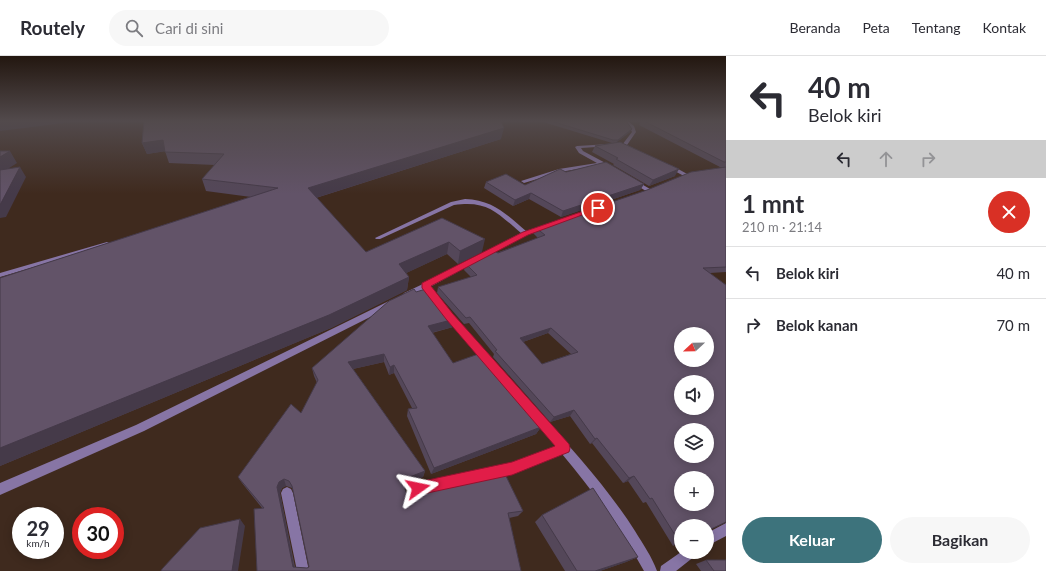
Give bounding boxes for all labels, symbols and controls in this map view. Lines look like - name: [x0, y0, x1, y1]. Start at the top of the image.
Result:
- search box: [109, 10, 389, 46]
- text: Routely: [20, 16, 85, 39]
- icon: search: [123, 17, 145, 39]
- text: Cari di sini: [155, 19, 223, 37]
- text: Beranda: [790, 19, 840, 36]
- text: Peta: [862, 19, 890, 36]
- text: Tentang: [912, 19, 961, 36]
- text: Kontak: [983, 19, 1026, 36]
- text: 40 m: [808, 70, 871, 104]
- icon: left: [742, 72, 794, 124]
- text: Belok kiri: [808, 104, 882, 126]
- icon: left: [833, 148, 855, 170]
- icon: ahead: [875, 148, 897, 170]
- icon: right: [917, 148, 939, 170]
- text: 1 mnt: [742, 189, 804, 218]
- pin: [581, 191, 615, 225]
- button: close: [988, 191, 1030, 233]
- icon: arrive: [587, 197, 609, 219]
- text: 210 m · 21:14: [742, 219, 822, 235]
- icon: left: [742, 262, 764, 284]
- text: Belok kiri: [776, 264, 839, 282]
- text: 40 m: [996, 264, 1030, 282]
- icon: right: [742, 314, 764, 336]
- text: Belok kanan: [776, 316, 858, 334]
- text: 70 m: [996, 316, 1030, 334]
- north arrow: [674, 327, 714, 367]
- map controls: [674, 327, 714, 559]
- button: sound: [674, 375, 714, 415]
- button: layers: [674, 423, 714, 463]
- position arrow: [397, 467, 439, 509]
- button: +: [674, 471, 714, 511]
- speed limit sign: 30: [72, 507, 124, 559]
- text: 29: [26, 516, 50, 540]
- button: Keluar: [742, 517, 882, 563]
- button: Bagikan: [890, 517, 1030, 563]
- button: −: [674, 519, 714, 559]
- text: km/h: [26, 537, 50, 549]

